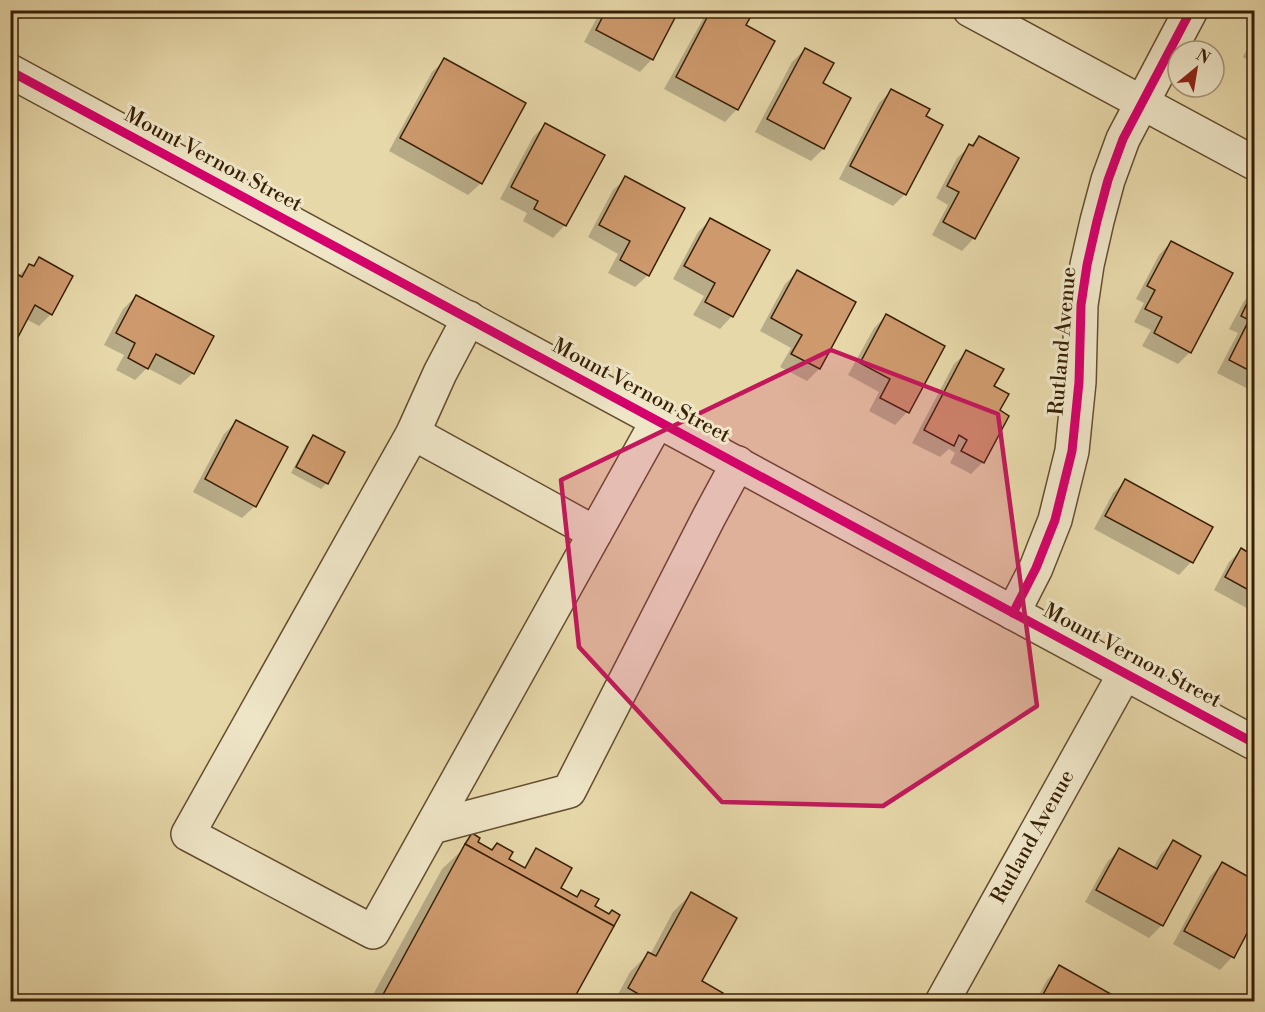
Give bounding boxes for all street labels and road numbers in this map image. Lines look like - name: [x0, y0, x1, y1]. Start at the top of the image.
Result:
- street label: Mount Vernon Street: [119, 102, 307, 218]
- street label: Rutland Avenue: [1044, 266, 1082, 416]
- street label: Mount Vernon Street: [547, 333, 735, 449]
- street label: Mount Vernon Street: [1038, 598, 1226, 714]
- street label: Rutland Avenue: [986, 766, 1080, 908]

